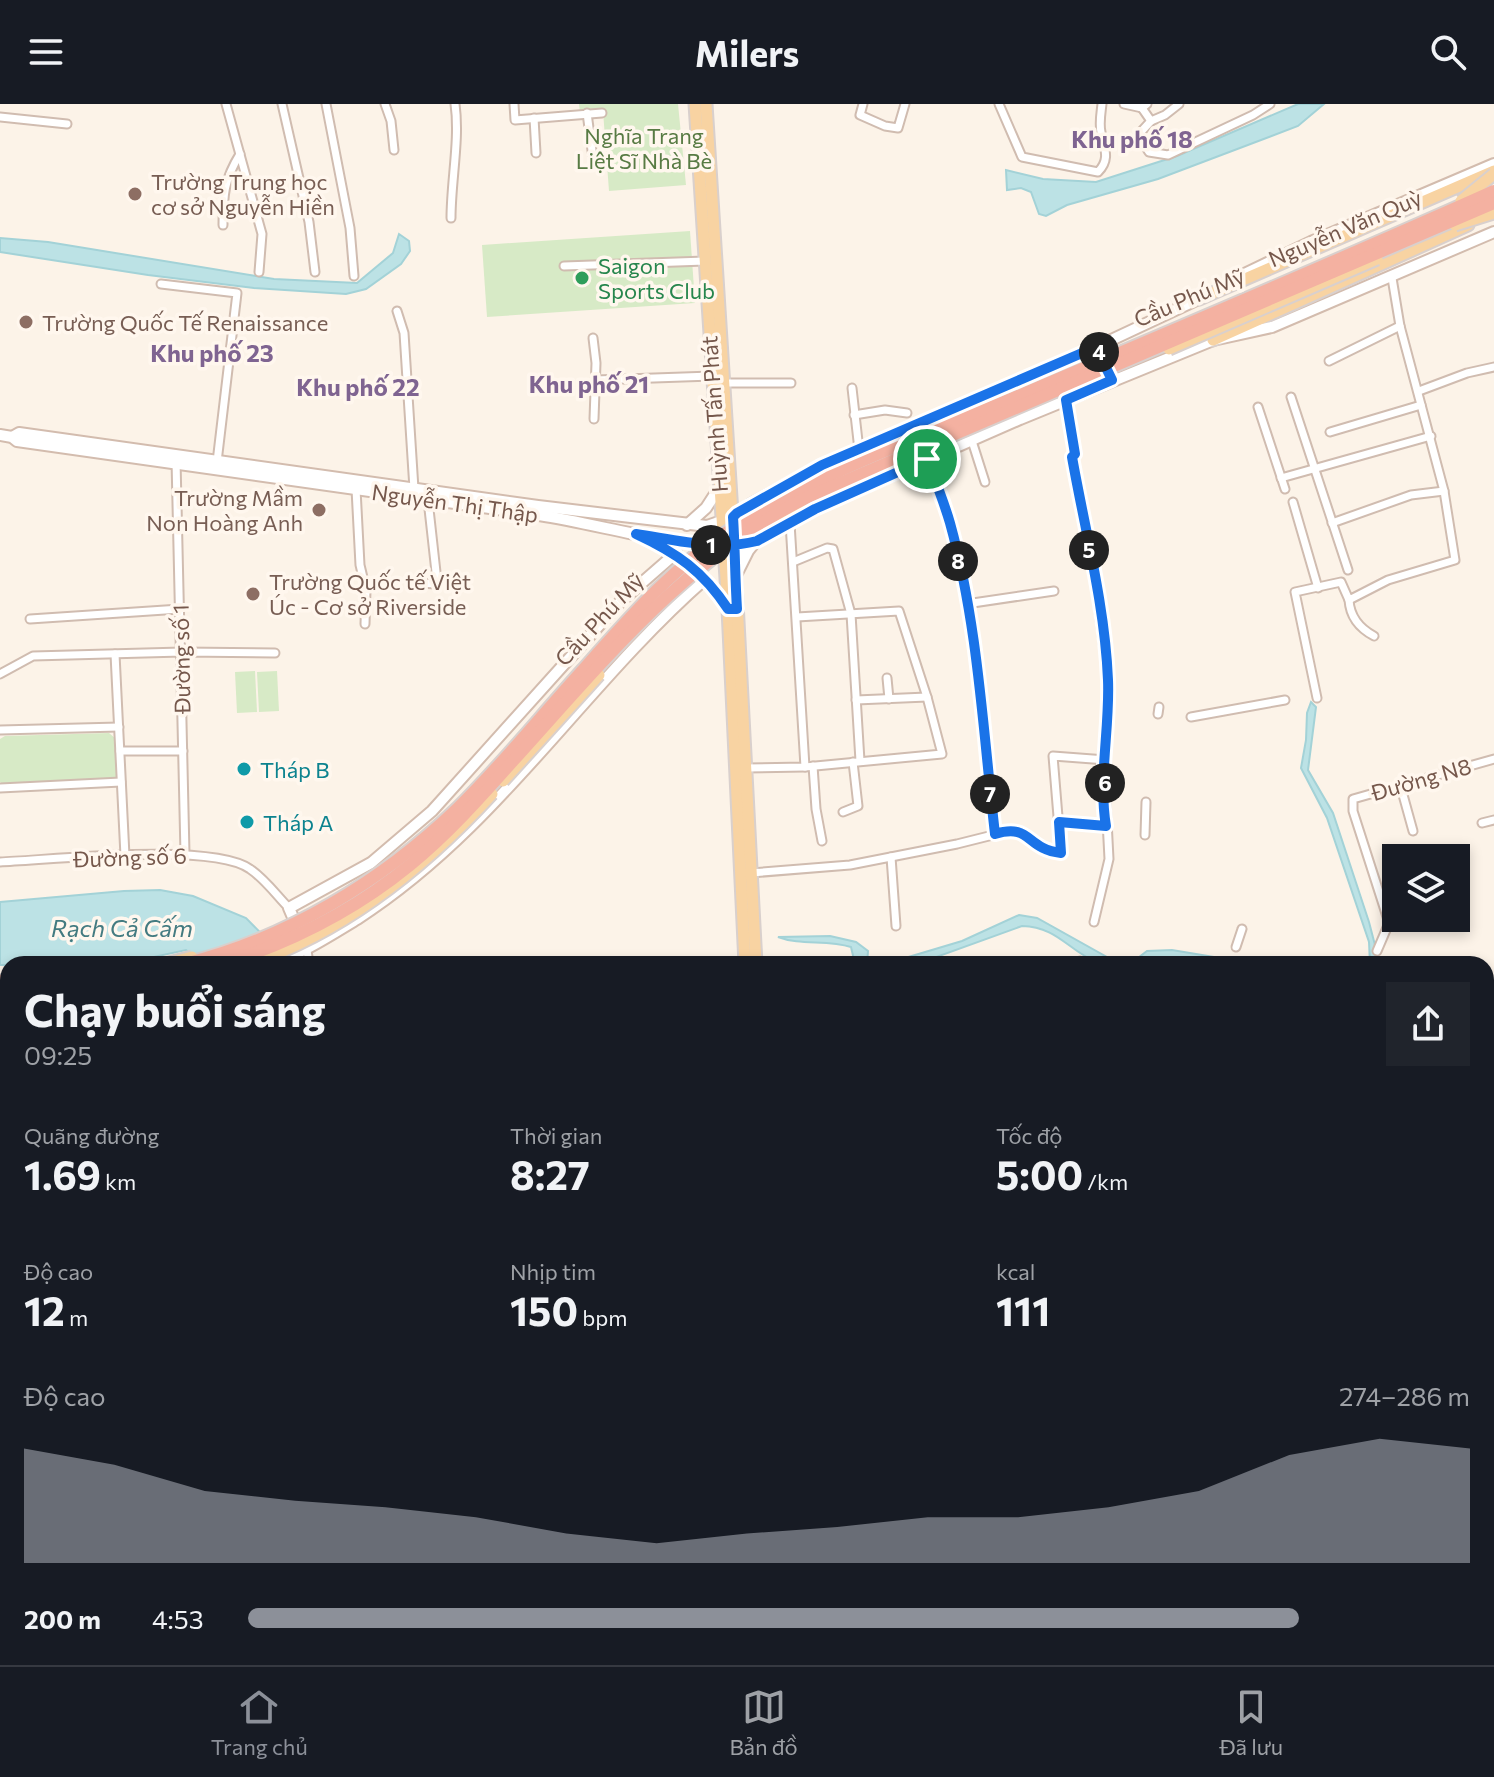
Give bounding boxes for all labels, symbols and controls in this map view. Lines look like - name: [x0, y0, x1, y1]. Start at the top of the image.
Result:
- icon: menu: [24, 30, 68, 74]
- text: Milers: [695, 30, 799, 74]
- icon: search: [1426, 30, 1470, 74]
- park label: Nghĩa Trang Liệt Sĩ Nhà Bè: [576, 122, 712, 174]
- district label: Khu phố 18: [1071, 124, 1193, 153]
- place label: Trường Trung học cơ sở Nguyễn Hiền: [151, 168, 335, 220]
- street label: Nguyễn Văn Quỳ: [1264, 184, 1426, 272]
- marker: Trường Trung học cơ sở Nguyễn Hiền: [126, 185, 144, 203]
- place label: Saigon Sports Club: [598, 252, 715, 304]
- street label: Cầu Phú Mỹ: [1130, 262, 1248, 332]
- marker: Saigon Sports Club: [573, 269, 591, 287]
- place label: Trường Quốc Tế Renaissance: [42, 309, 328, 336]
- marker: Trường Quốc Tế Renaissance: [17, 313, 35, 331]
- pin: 4: [1079, 332, 1119, 372]
- street label: Huỳnh Tấn Phát: [695, 335, 733, 493]
- district label: Khu phố 23: [150, 338, 274, 367]
- text: 4: [1092, 338, 1106, 365]
- district label: Khu phố 21: [529, 369, 649, 398]
- district label: Khu phố 22: [296, 372, 420, 401]
- pin: [893, 425, 961, 493]
- icon: arrive: [905, 437, 949, 481]
- street label: Nguyễn Thị Thập: [370, 478, 540, 528]
- place label: Trường Mầm Non Hoàng Anh: [146, 484, 303, 536]
- marker: Trường Mầm Non Hoàng Anh: [310, 501, 328, 519]
- pin: 1: [691, 525, 731, 565]
- pin: 5: [1069, 530, 1109, 570]
- text: 1: [706, 531, 716, 558]
- text: 5: [1083, 536, 1095, 563]
- pin: 8: [938, 541, 978, 581]
- text: 8: [951, 547, 965, 574]
- street label: Cầu Phú Mỹ: [549, 567, 649, 671]
- place label: Trường Quốc tế Việt Úc - Cơ sở Riverside: [269, 568, 471, 620]
- marker: Trường Quốc tế Việt Úc - Cơ sở Riverside: [244, 585, 262, 603]
- street label: Đường số 1: [167, 604, 195, 715]
- street label: Đường N8: [1367, 752, 1474, 806]
- place label: Tháp B: [260, 756, 330, 783]
- marker: Tháp B: [235, 760, 253, 778]
- pin: 6: [1085, 763, 1125, 803]
- text: 6: [1098, 769, 1112, 796]
- pin: 7: [970, 774, 1010, 814]
- text: 7: [984, 780, 996, 807]
- place label: Tháp A: [263, 809, 334, 836]
- marker: Tháp A: [238, 813, 256, 831]
- street label: Đường số 6: [72, 842, 187, 873]
- map controls: [1382, 844, 1470, 932]
- button: layers: [1382, 844, 1470, 932]
- water label: Rạch Cả Cấm: [51, 913, 193, 942]
- text: Chạy buổi sáng: [24, 982, 326, 1036]
- button: share: [1386, 982, 1470, 1066]
- text: 09:25: [24, 1039, 92, 1070]
- text: Quãng đường: [24, 1122, 160, 1149]
- text: Thời gian: [510, 1122, 602, 1149]
- text: Tốc độ: [996, 1122, 1063, 1149]
- text: 1.69: [24, 1149, 101, 1198]
- text: 8:27: [510, 1149, 590, 1198]
- text: 5:00: [996, 1149, 1083, 1198]
- text: km: [101, 1168, 136, 1195]
- text: /km: [1083, 1168, 1128, 1195]
- text: Độ cao: [24, 1258, 93, 1285]
- text: Nhịp tim: [510, 1258, 596, 1285]
- text: kcal: [996, 1258, 1035, 1285]
- text: 12: [24, 1285, 65, 1334]
- text: 150: [510, 1285, 578, 1334]
- text: 111: [996, 1285, 1050, 1334]
- text: m: [65, 1304, 88, 1331]
- text: bpm: [578, 1304, 627, 1331]
- text: Độ cao: [24, 1380, 106, 1411]
- text: 274–286 m: [1339, 1380, 1470, 1411]
- text: 200 m: [24, 1603, 101, 1634]
- text: 4:53: [152, 1603, 204, 1634]
- tab: Trang chủ: [211, 1685, 308, 1760]
- tab: Bản đồ: [729, 1685, 798, 1760]
- tab: Đã lưu: [1219, 1685, 1283, 1760]

